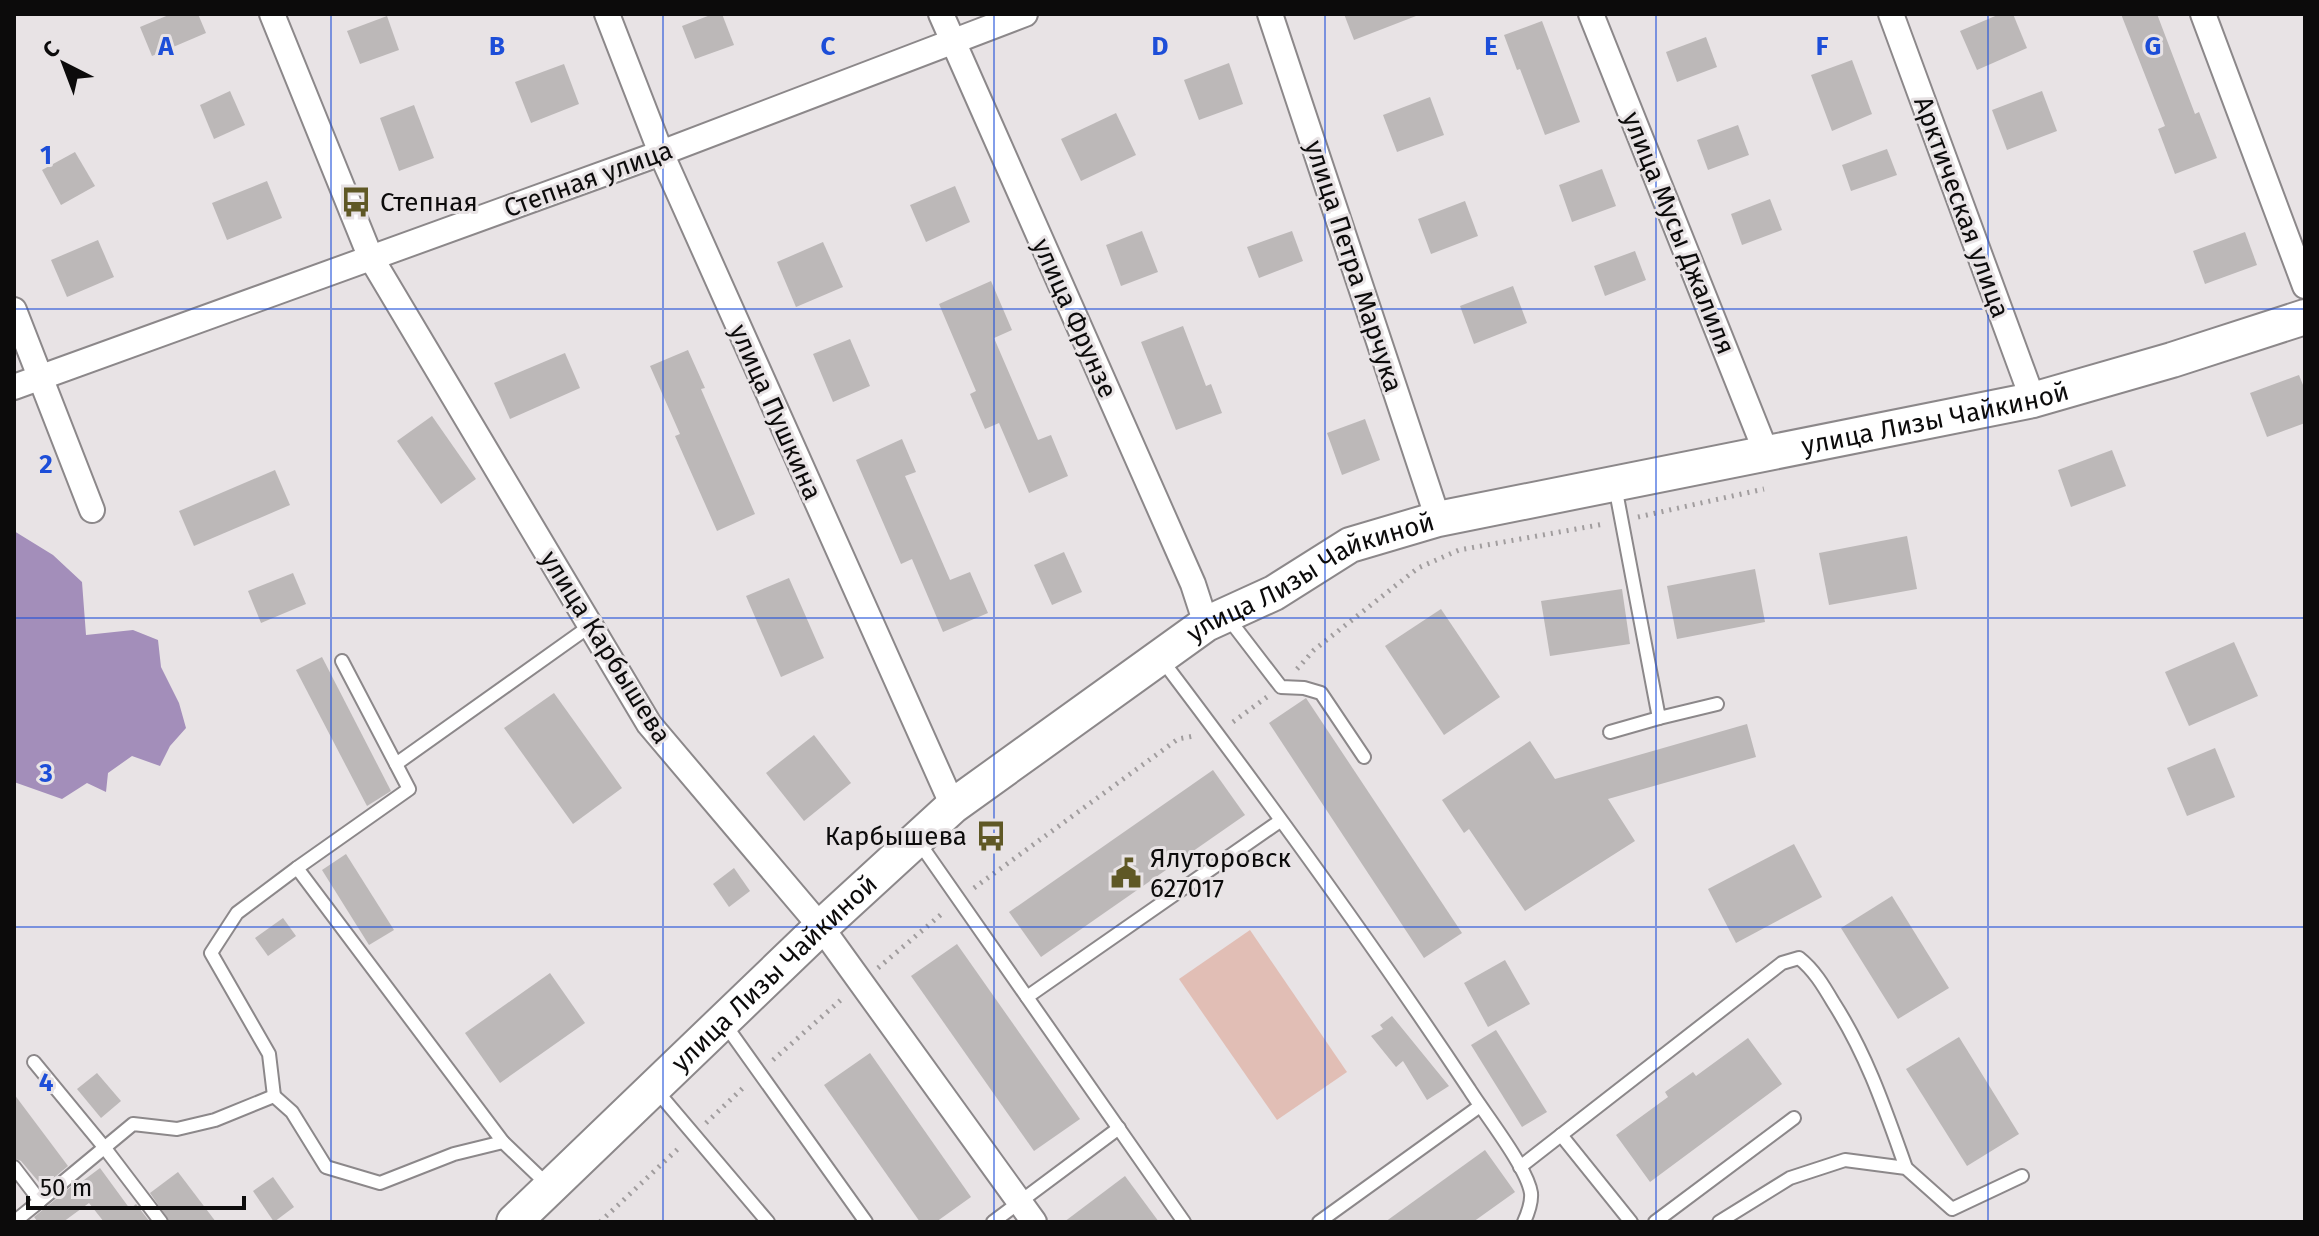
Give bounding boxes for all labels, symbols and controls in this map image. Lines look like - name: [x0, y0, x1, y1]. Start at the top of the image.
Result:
- north arrow: [24, 24, 104, 104]
- text: A: [157, 31, 174, 62]
- text: B: [489, 31, 505, 62]
- text: C: [821, 31, 836, 62]
- text: D: [1152, 31, 1169, 62]
- text: E: [1484, 31, 1498, 62]
- text: F: [1816, 31, 1829, 62]
- text: G: [2145, 31, 2161, 62]
- text: С: [37, 35, 65, 64]
- street label: Арктическая улица: [1907, 92, 2016, 322]
- street label: улица Мусы Джалиля: [1616, 107, 1741, 359]
- street label: Степная улица: [500, 135, 677, 224]
- street label: улица Петра Марчука: [1298, 137, 1409, 396]
- text: 1: [40, 140, 52, 171]
- bus stop icon: Степная: [339, 185, 373, 219]
- place label: Степная: [380, 187, 478, 218]
- street label: улица Фрунзе: [1026, 234, 1124, 403]
- street label: улица Пушкина: [723, 320, 828, 505]
- street label: улица Лизы Чайкиной: [1799, 376, 2072, 462]
- text: 2: [39, 449, 53, 480]
- street label: улица Лизы Чайкиной: [1181, 506, 1438, 649]
- street label: улица Карбышева: [534, 545, 677, 749]
- text: 3: [38, 758, 53, 789]
- bus stop icon: Карбышева: [974, 819, 1008, 853]
- place label: Карбышева: [825, 821, 967, 852]
- place label: Ялуторовск 627017: [1150, 843, 1291, 904]
- public building icon: Ялуторовск 627017: [1109, 856, 1143, 890]
- street label: улица Лизы Чайкиной: [665, 868, 884, 1078]
- text: 4: [39, 1067, 54, 1098]
- scale bar: [28, 1160, 244, 1210]
- text: 50 m: [40, 1174, 92, 1202]

